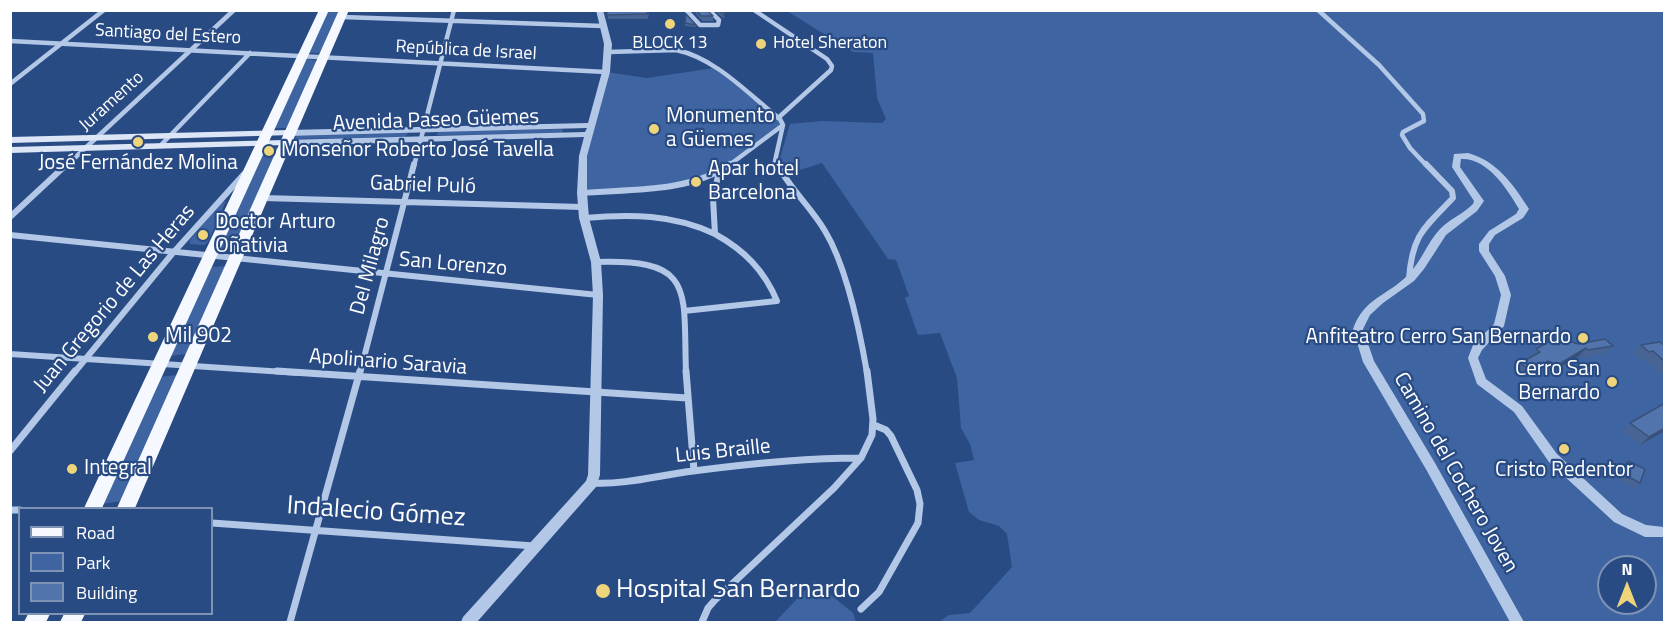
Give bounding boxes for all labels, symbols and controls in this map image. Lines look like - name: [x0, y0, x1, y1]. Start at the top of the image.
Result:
- marker: BLOCK 13: [663, 17, 677, 31]
- street label: Santiago del Estero: [94, 20, 242, 50]
- place label: BLOCK 13: [632, 33, 708, 55]
- place label: Hotel Sheraton: [773, 33, 887, 55]
- street label: República de Israel: [395, 37, 537, 65]
- marker: Hotel Sheraton: [754, 37, 768, 51]
- street label: Juramento: [75, 67, 149, 137]
- place label: Monumento a Güemes: [666, 104, 775, 154]
- street label: Avenida Paseo Güemes: [332, 105, 540, 137]
- marker: Monumento a Güemes: [647, 122, 661, 136]
- marker: José Fernández Molina: [131, 135, 145, 149]
- place label: Monseñor Roberto José Tavella: [281, 138, 554, 164]
- marker: Monseñor Roberto José Tavella: [262, 144, 276, 158]
- place label: José Fernández Molina: [38, 151, 238, 177]
- place label: Apar hotel Barcelona: [708, 157, 799, 207]
- street label: Gabriel Puló: [370, 172, 476, 200]
- marker: Apar hotel Barcelona: [689, 175, 703, 189]
- street label: Juan Gregorio de Las Heras: [29, 200, 201, 398]
- place label: Doctor Arturo Oñativia: [215, 210, 336, 260]
- street label: Del Milagro: [346, 214, 396, 318]
- marker: Doctor Arturo Oñativia: [196, 228, 210, 242]
- street label: San Lorenzo: [398, 248, 508, 282]
- place label: Mil 902: [165, 324, 232, 350]
- place label: Anfiteatro Cerro San Bernardo: [1306, 325, 1571, 351]
- marker: Mil 902: [146, 330, 160, 344]
- marker: Anfiteatro Cerro San Bernardo: [1576, 331, 1590, 345]
- street label: Apolinario Saravia: [308, 345, 468, 381]
- place label: Cerro San Bernardo: [1515, 357, 1600, 407]
- street label: Camino del Cochero Joven: [1387, 368, 1523, 578]
- marker: Cerro San Bernardo: [1605, 375, 1619, 389]
- street label: Luis Braille: [674, 434, 772, 470]
- marker: Cristo Redentor: [1557, 442, 1571, 456]
- place label: Integral: [84, 456, 152, 482]
- place label: Cristo Redentor: [1495, 458, 1633, 484]
- marker: Integral: [65, 462, 79, 476]
- street label: Indalecio Gómez: [286, 491, 466, 535]
- legend: [18, 507, 213, 615]
- text: Road: [76, 519, 115, 546]
- text: Park: [76, 549, 110, 576]
- north arrow: [1597, 555, 1657, 615]
- text: N: [1621, 557, 1633, 581]
- place label: Hospital San Bernardo: [616, 575, 861, 607]
- text: Building: [76, 579, 137, 606]
- marker: Hospital San Bernardo: [594, 582, 612, 600]

